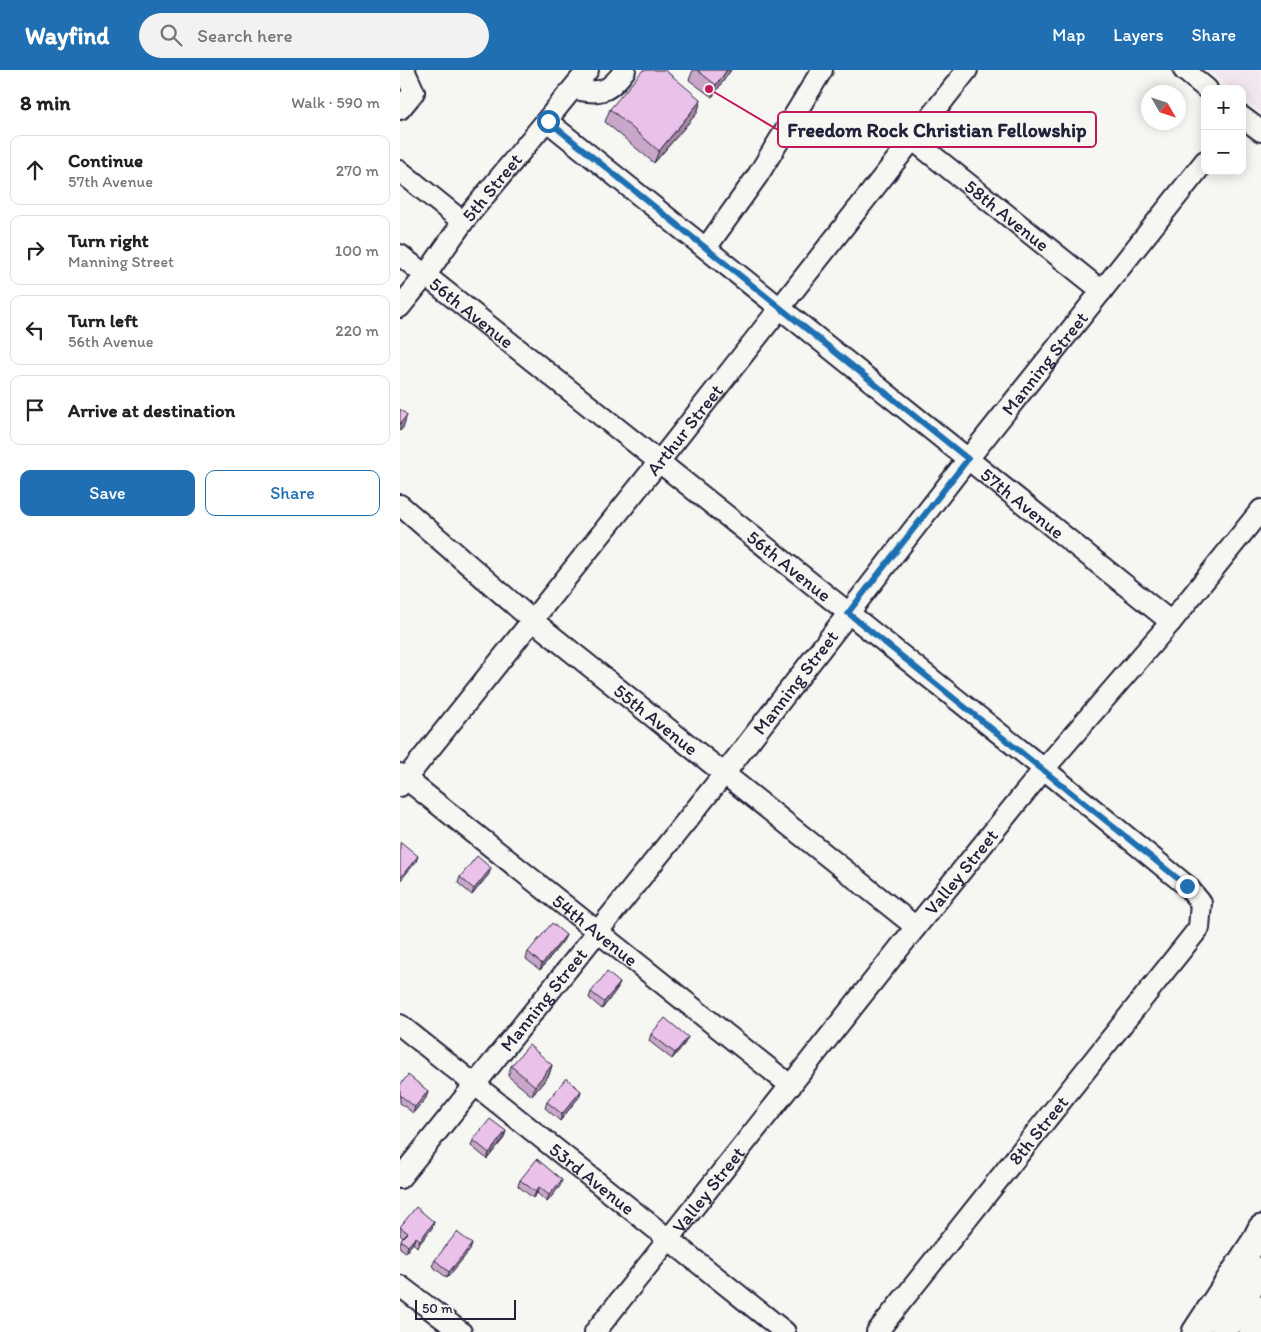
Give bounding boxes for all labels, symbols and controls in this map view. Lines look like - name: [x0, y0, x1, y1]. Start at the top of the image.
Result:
- search box: [139, 13, 489, 58]
- text: Wayfind: [25, 21, 109, 50]
- icon: search: [157, 21, 185, 49]
- text: Search here: [197, 24, 293, 47]
- text: Map: [1052, 24, 1085, 46]
- text: Layers: [1113, 24, 1163, 46]
- text: Share: [1191, 24, 1236, 46]
- north arrow: [1141, 85, 1186, 130]
- map controls: [1201, 85, 1246, 175]
- button: +: [1201, 85, 1246, 130]
- text: 8 min: [20, 90, 70, 115]
- text: Walk · 590 m: [291, 93, 380, 112]
- route start: [537, 110, 560, 133]
- callout: Freedom Rock Christian Fellowship: [778, 112, 1096, 147]
- text: Freedom Rock Christian Fellowship: [787, 118, 1087, 143]
- button: −: [1201, 130, 1246, 175]
- text: Continue: [68, 149, 143, 172]
- street label: 5th Street: [457, 149, 527, 226]
- icon: ahead: [21, 156, 49, 184]
- text: 270 m: [336, 161, 379, 180]
- text: 57th Avenue: [68, 172, 153, 191]
- street label: 58th Avenue: [960, 175, 1054, 256]
- text: Turn right: [68, 229, 149, 252]
- icon: right: [21, 236, 49, 264]
- text: 100 m: [335, 241, 379, 260]
- text: Manning Street: [68, 252, 174, 271]
- street label: 56th Avenue: [425, 272, 518, 353]
- street label: Manning Street: [997, 307, 1093, 420]
- text: Turn left: [68, 309, 138, 332]
- icon: left: [21, 316, 49, 344]
- text: 220 m: [335, 321, 379, 340]
- text: 56th Avenue: [68, 332, 153, 351]
- street label: Arthur Street: [642, 379, 728, 480]
- icon: arrive: [21, 396, 49, 424]
- text: Arrive at destination: [68, 399, 235, 422]
- street label: 57th Avenue: [976, 463, 1069, 544]
- button: Save: [20, 470, 195, 516]
- button: Share: [205, 470, 380, 516]
- street label: 56th Avenue: [742, 525, 836, 607]
- street label: Manning Street: [748, 626, 843, 739]
- street label: 55th Avenue: [609, 679, 703, 760]
- street label: Valley Street: [920, 824, 1003, 920]
- route end: [1176, 875, 1199, 898]
- street label: 54th Avenue: [548, 889, 642, 971]
- street label: Manning Street: [495, 943, 592, 1056]
- street label: 8th Street: [1004, 1091, 1073, 1169]
- street label: 53rd Avenue: [545, 1138, 639, 1220]
- street label: Valley Street: [667, 1142, 750, 1238]
- scale bar: [415, 1297, 516, 1320]
- text: 50 m: [422, 1300, 453, 1317]

